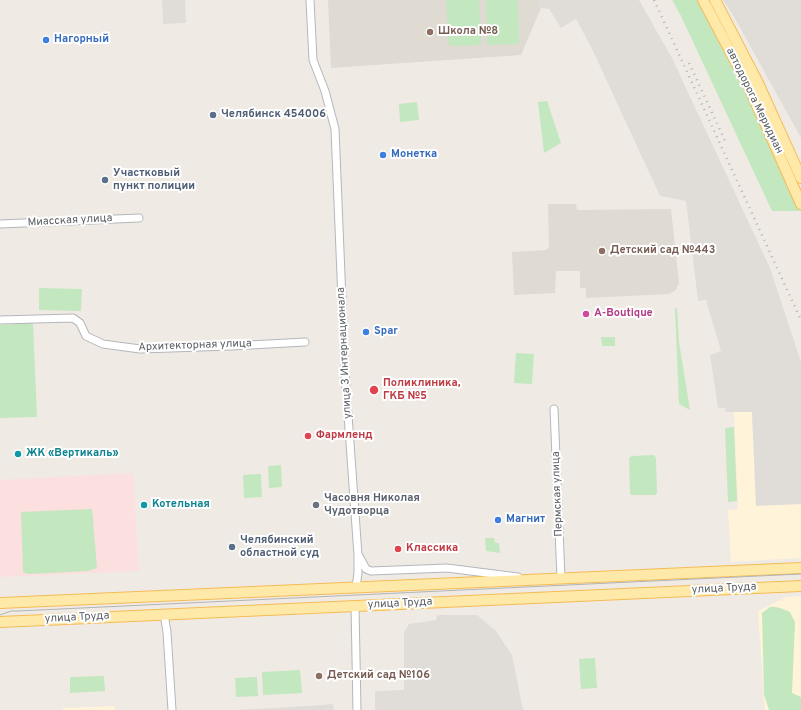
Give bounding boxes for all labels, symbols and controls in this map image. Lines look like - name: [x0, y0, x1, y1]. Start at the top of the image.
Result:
- place label: Школа №8: [438, 25, 498, 39]
- marker: Школа №8: [425, 27, 435, 37]
- place label: Нагорный: [54, 33, 109, 47]
- marker: Нагорный: [41, 35, 51, 45]
- street label: автодорога Меридиан: [723, 46, 785, 156]
- place label: Челябинск 454006: [221, 108, 326, 122]
- marker: Челябинск 454006: [208, 110, 218, 120]
- place label: Монетка: [391, 148, 437, 162]
- marker: Монетка: [378, 150, 388, 160]
- place label: Участковый пункт полиции: [113, 167, 195, 193]
- marker: Участковый пункт полиции: [100, 175, 110, 185]
- street label: Миасская улица: [27, 212, 113, 230]
- place label: Детский сад №443: [610, 244, 715, 258]
- marker: Детский сад №443: [597, 246, 607, 256]
- street label: улица 3 Интернационала: [335, 287, 355, 419]
- place label: A-Boutique: [594, 307, 653, 321]
- marker: A-Boutique: [581, 309, 591, 319]
- place label: Spar: [374, 325, 398, 339]
- marker: Spar: [361, 327, 371, 337]
- street label: Архитекторная улица: [138, 337, 252, 355]
- place label: Поликлиника, ГКБ №5: [383, 377, 461, 403]
- marker: Поликлиника, ГКБ №5: [368, 384, 380, 396]
- place label: Фармленд: [316, 429, 372, 443]
- marker: Фармленд: [303, 431, 313, 441]
- place label: ЖК «Вертикаль»: [26, 447, 119, 461]
- marker: ЖК «Вертикаль»: [13, 449, 23, 459]
- street label: Пермская улица: [550, 451, 566, 537]
- place label: Часовня Николая Чудотворца: [324, 492, 420, 518]
- place label: Котельная: [152, 498, 210, 512]
- marker: Котельная: [139, 500, 149, 510]
- marker: Часовня Николая Чудотворца: [311, 500, 321, 510]
- place label: Магнит: [506, 513, 545, 527]
- marker: Магнит: [493, 515, 503, 525]
- place label: Челябинский областной суд: [240, 534, 319, 560]
- marker: Челябинский областной суд: [227, 542, 237, 552]
- place label: Классика: [406, 542, 458, 556]
- marker: Классика: [393, 544, 403, 554]
- street label: улица Труда: [691, 581, 757, 597]
- street label: улица Труда: [367, 596, 433, 612]
- street label: улица Труда: [44, 610, 110, 626]
- place label: Детский сад №106: [327, 669, 430, 683]
- marker: Детский сад №106: [314, 671, 324, 681]

